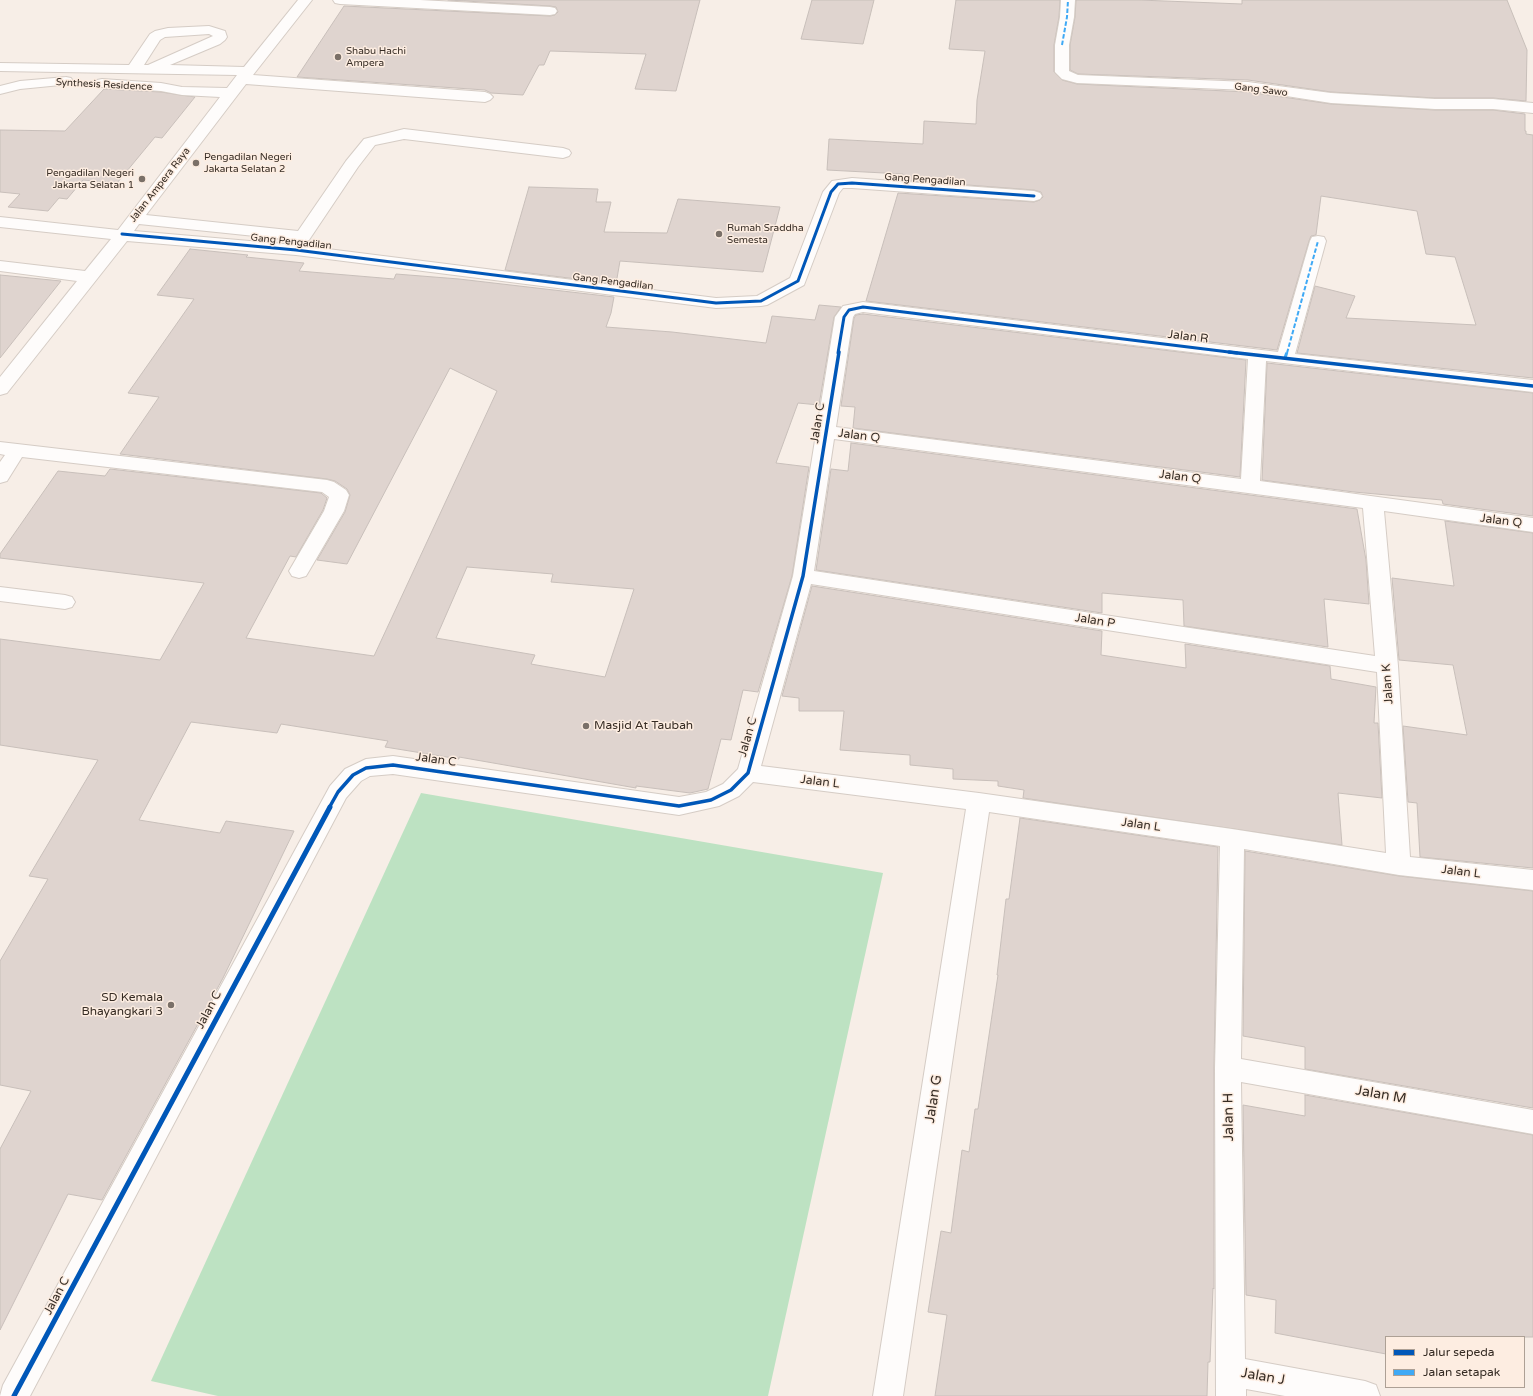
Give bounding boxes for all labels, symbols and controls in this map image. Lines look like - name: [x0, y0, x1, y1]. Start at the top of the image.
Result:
- place label: Shabu Hachi Ampera: [346, 45, 406, 68]
- marker: Shabu Hachi Ampera: [333, 52, 343, 62]
- street label: Synthesis Residence: [55, 76, 153, 94]
- street label: Gang Sawo: [1234, 81, 1288, 99]
- street label: Jalan Ampera Raya: [127, 145, 193, 225]
- place label: Pengadilan Negeri Jakarta Selatan 2: [204, 151, 292, 174]
- marker: Pengadilan Negeri Jakarta Selatan 2: [191, 158, 201, 168]
- place label: Pengadilan Negeri Jakarta Selatan 1: [46, 167, 134, 190]
- street label: Gang Pengadilan: [884, 171, 966, 189]
- marker: Pengadilan Negeri Jakarta Selatan 1: [137, 174, 147, 184]
- place label: Rumah Sraddha Semesta: [727, 222, 804, 246]
- marker: Rumah Sraddha Semesta: [714, 229, 724, 239]
- street label: Gang Pengadilan: [250, 232, 332, 252]
- street label: Gang Pengadilan: [572, 271, 654, 293]
- street label: Jalan R: [1167, 327, 1209, 347]
- street label: Jalan C: [808, 402, 828, 444]
- street label: Jalan Q: [837, 426, 881, 446]
- street label: Jalan Q: [1158, 467, 1202, 487]
- street label: Jalan Q: [1479, 511, 1523, 531]
- street label: Jalan P: [1074, 611, 1116, 631]
- street label: Jalan K: [1379, 663, 1397, 705]
- street label: Jalan C: [735, 715, 761, 759]
- place label: Masjid At Taubah: [594, 719, 693, 733]
- marker: Masjid At Taubah: [581, 721, 591, 731]
- street label: Jalan C: [415, 750, 457, 770]
- street label: Jalan L: [800, 772, 840, 792]
- street label: Jalan L: [1120, 815, 1162, 835]
- street label: Jalan L: [1441, 862, 1481, 882]
- street label: Jalan C: [193, 989, 225, 1031]
- place label: SD Kemala Bhayangkari 3: [81, 991, 163, 1019]
- marker: SD Kemala Bhayangkari 3: [166, 1000, 176, 1010]
- street label: Jalan G: [922, 1074, 946, 1124]
- street label: Jalan M: [1354, 1082, 1408, 1108]
- street label: Jalan H: [1220, 1093, 1238, 1141]
- street label: Jalan C: [41, 1275, 73, 1317]
- legend: [1385, 1336, 1525, 1388]
- text: Jalur sepeda: [1423, 1345, 1495, 1359]
- street label: Jalan J: [1240, 1365, 1286, 1389]
- text: Jalan setapak: [1423, 1365, 1500, 1379]

